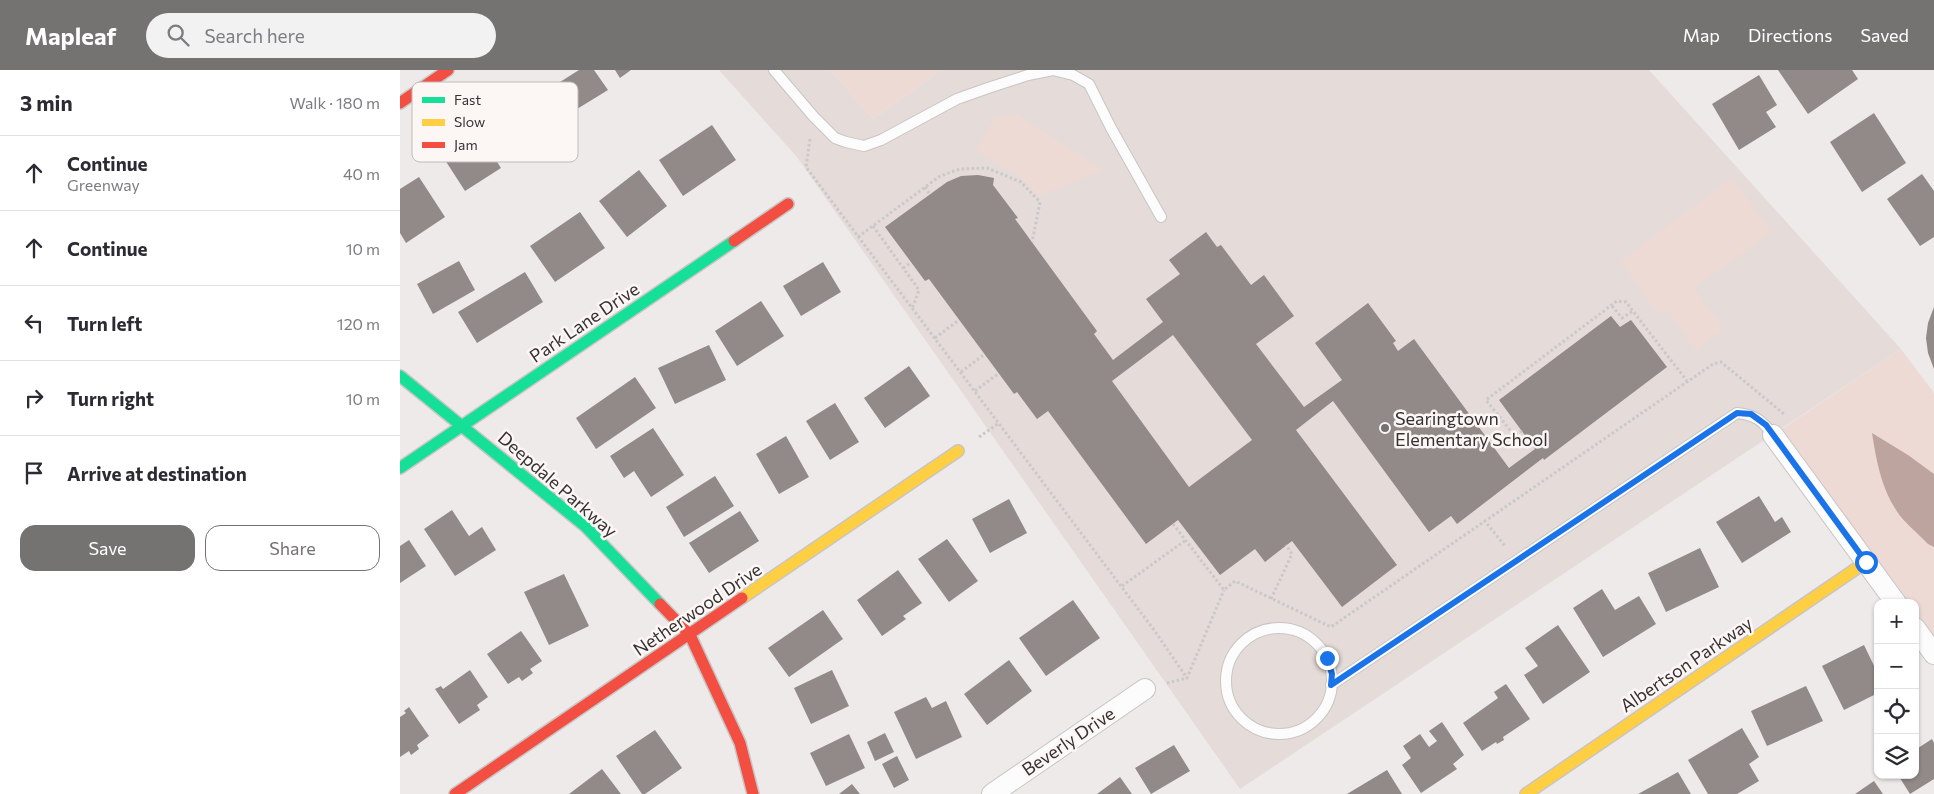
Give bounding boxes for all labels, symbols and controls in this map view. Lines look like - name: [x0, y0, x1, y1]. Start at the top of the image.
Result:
- search box: [146, 13, 496, 58]
- text: Mapleaf: [25, 21, 116, 50]
- icon: search: [164, 21, 192, 49]
- text: Search here: [204, 24, 305, 47]
- text: Map: [1683, 24, 1720, 46]
- text: Directions: [1748, 24, 1832, 46]
- text: Saved: [1860, 24, 1909, 46]
- legend: [412, 82, 578, 162]
- text: 3 min: [20, 90, 73, 115]
- text: Fast: [454, 91, 481, 108]
- text: Walk · 180 m: [290, 93, 380, 112]
- text: Slow: [454, 113, 485, 130]
- text: Jam: [454, 136, 478, 153]
- text: Continue: [67, 152, 147, 175]
- icon: ahead: [20, 159, 48, 187]
- text: 40 m: [343, 164, 380, 183]
- text: Greenway: [67, 175, 140, 194]
- icon: ahead: [20, 234, 48, 262]
- text: Continue: [67, 237, 147, 260]
- text: 10 m: [346, 239, 380, 258]
- street label: Park Lane Drive: [525, 277, 643, 367]
- icon: left: [20, 309, 48, 337]
- text: Turn left: [67, 312, 142, 335]
- text: 120 m: [337, 314, 380, 333]
- icon: right: [20, 384, 48, 412]
- text: Turn right: [67, 387, 154, 410]
- text: 10 m: [346, 389, 380, 408]
- place label: Searingtown Elementary School: [1395, 407, 1548, 450]
- marker: Searingtown Elementary School: [1379, 422, 1391, 434]
- street label: Deepdale Parkway: [494, 426, 622, 542]
- icon: arrive: [20, 459, 48, 487]
- text: Arrive at destination: [67, 462, 247, 485]
- button: Save: [20, 525, 195, 571]
- button: Share: [205, 525, 380, 571]
- route start: [1855, 551, 1878, 574]
- street label: Netherwood Drive: [629, 558, 765, 660]
- map controls: [1874, 599, 1919, 779]
- button: +: [1874, 599, 1919, 644]
- street label: Albertson Parkway: [1616, 612, 1756, 716]
- button: −: [1874, 644, 1919, 689]
- route end: [1316, 647, 1339, 670]
- button: locate: [1874, 689, 1919, 734]
- street label: Beverly Drive: [1017, 702, 1119, 780]
- button: layers: [1874, 734, 1919, 779]

